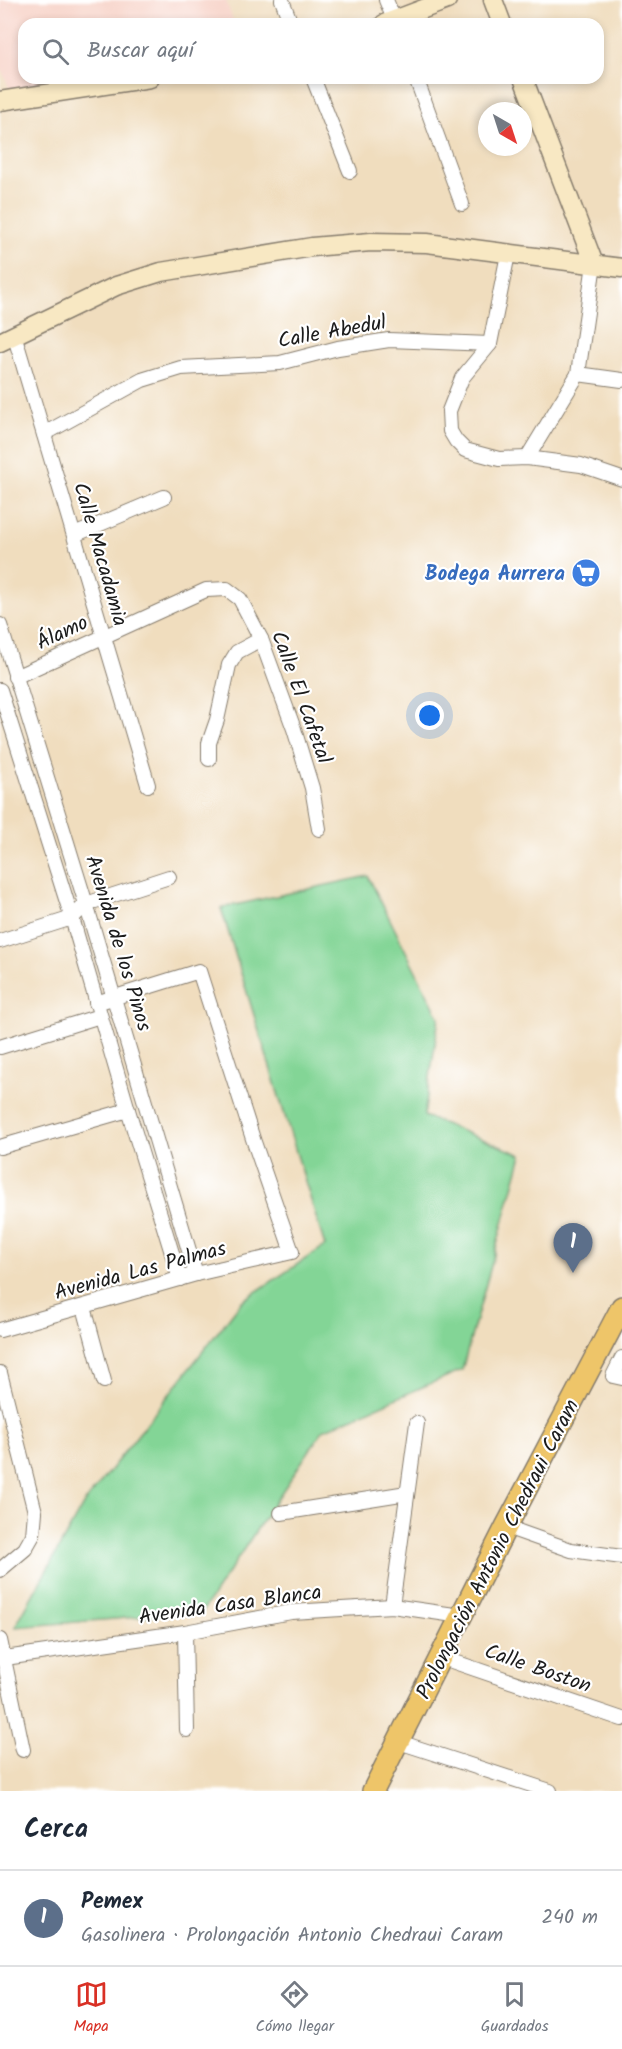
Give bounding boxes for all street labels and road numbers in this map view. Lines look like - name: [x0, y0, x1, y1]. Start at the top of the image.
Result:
- street label: Calle Abedul: [275, 307, 389, 358]
- street label: Calle Macadamia: [63, 479, 136, 630]
- street label: Álamo: [31, 607, 94, 660]
- street label: Calle El Cafetal: [261, 626, 340, 769]
- street label: Avenida de los Pinos: [75, 851, 160, 1036]
- street label: Avenida Las Palmas: [51, 1233, 230, 1310]
- street label: Prolongación Antonio Chedraui Caram: [408, 1394, 589, 1705]
- street label: Avenida Casa Blanca: [137, 1576, 324, 1635]
- street label: Calle Boston: [480, 1636, 595, 1703]

